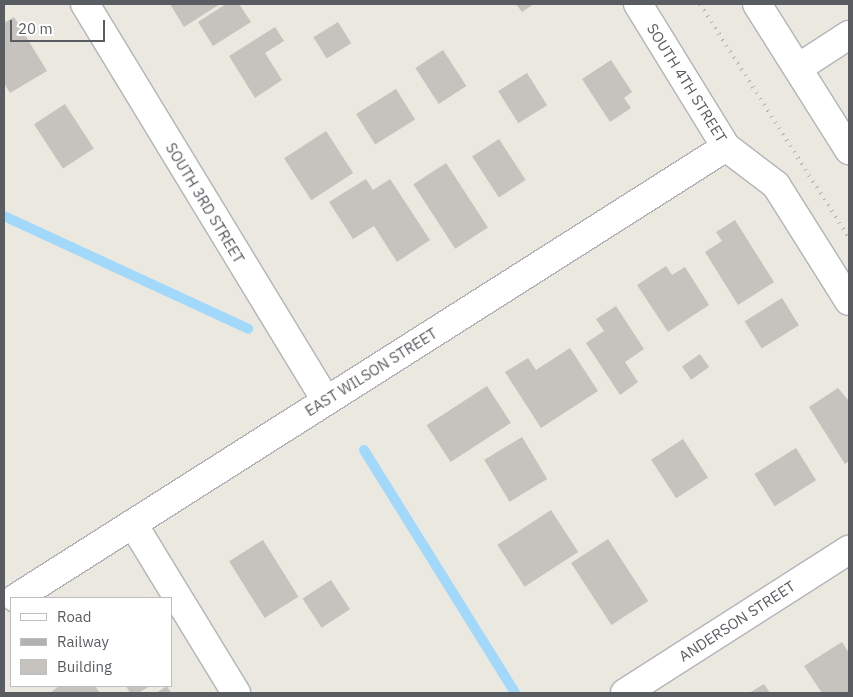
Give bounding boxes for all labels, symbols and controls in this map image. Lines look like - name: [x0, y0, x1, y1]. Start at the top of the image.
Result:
- scale bar: [12, 10, 108, 42]
- text: 20 m: [18, 19, 53, 38]
- street label: SOUTH 4TH STREET: [643, 20, 731, 146]
- street label: SOUTH 3RD STREET: [162, 140, 248, 266]
- street label: EAST WILSON STREET: [302, 324, 440, 420]
- street label: ANDERSON STREET: [676, 577, 798, 665]
- legend: [10, 597, 172, 687]
- text: Road: [57, 607, 92, 626]
- text: Railway: [57, 632, 109, 651]
- text: Building: [57, 657, 112, 676]

